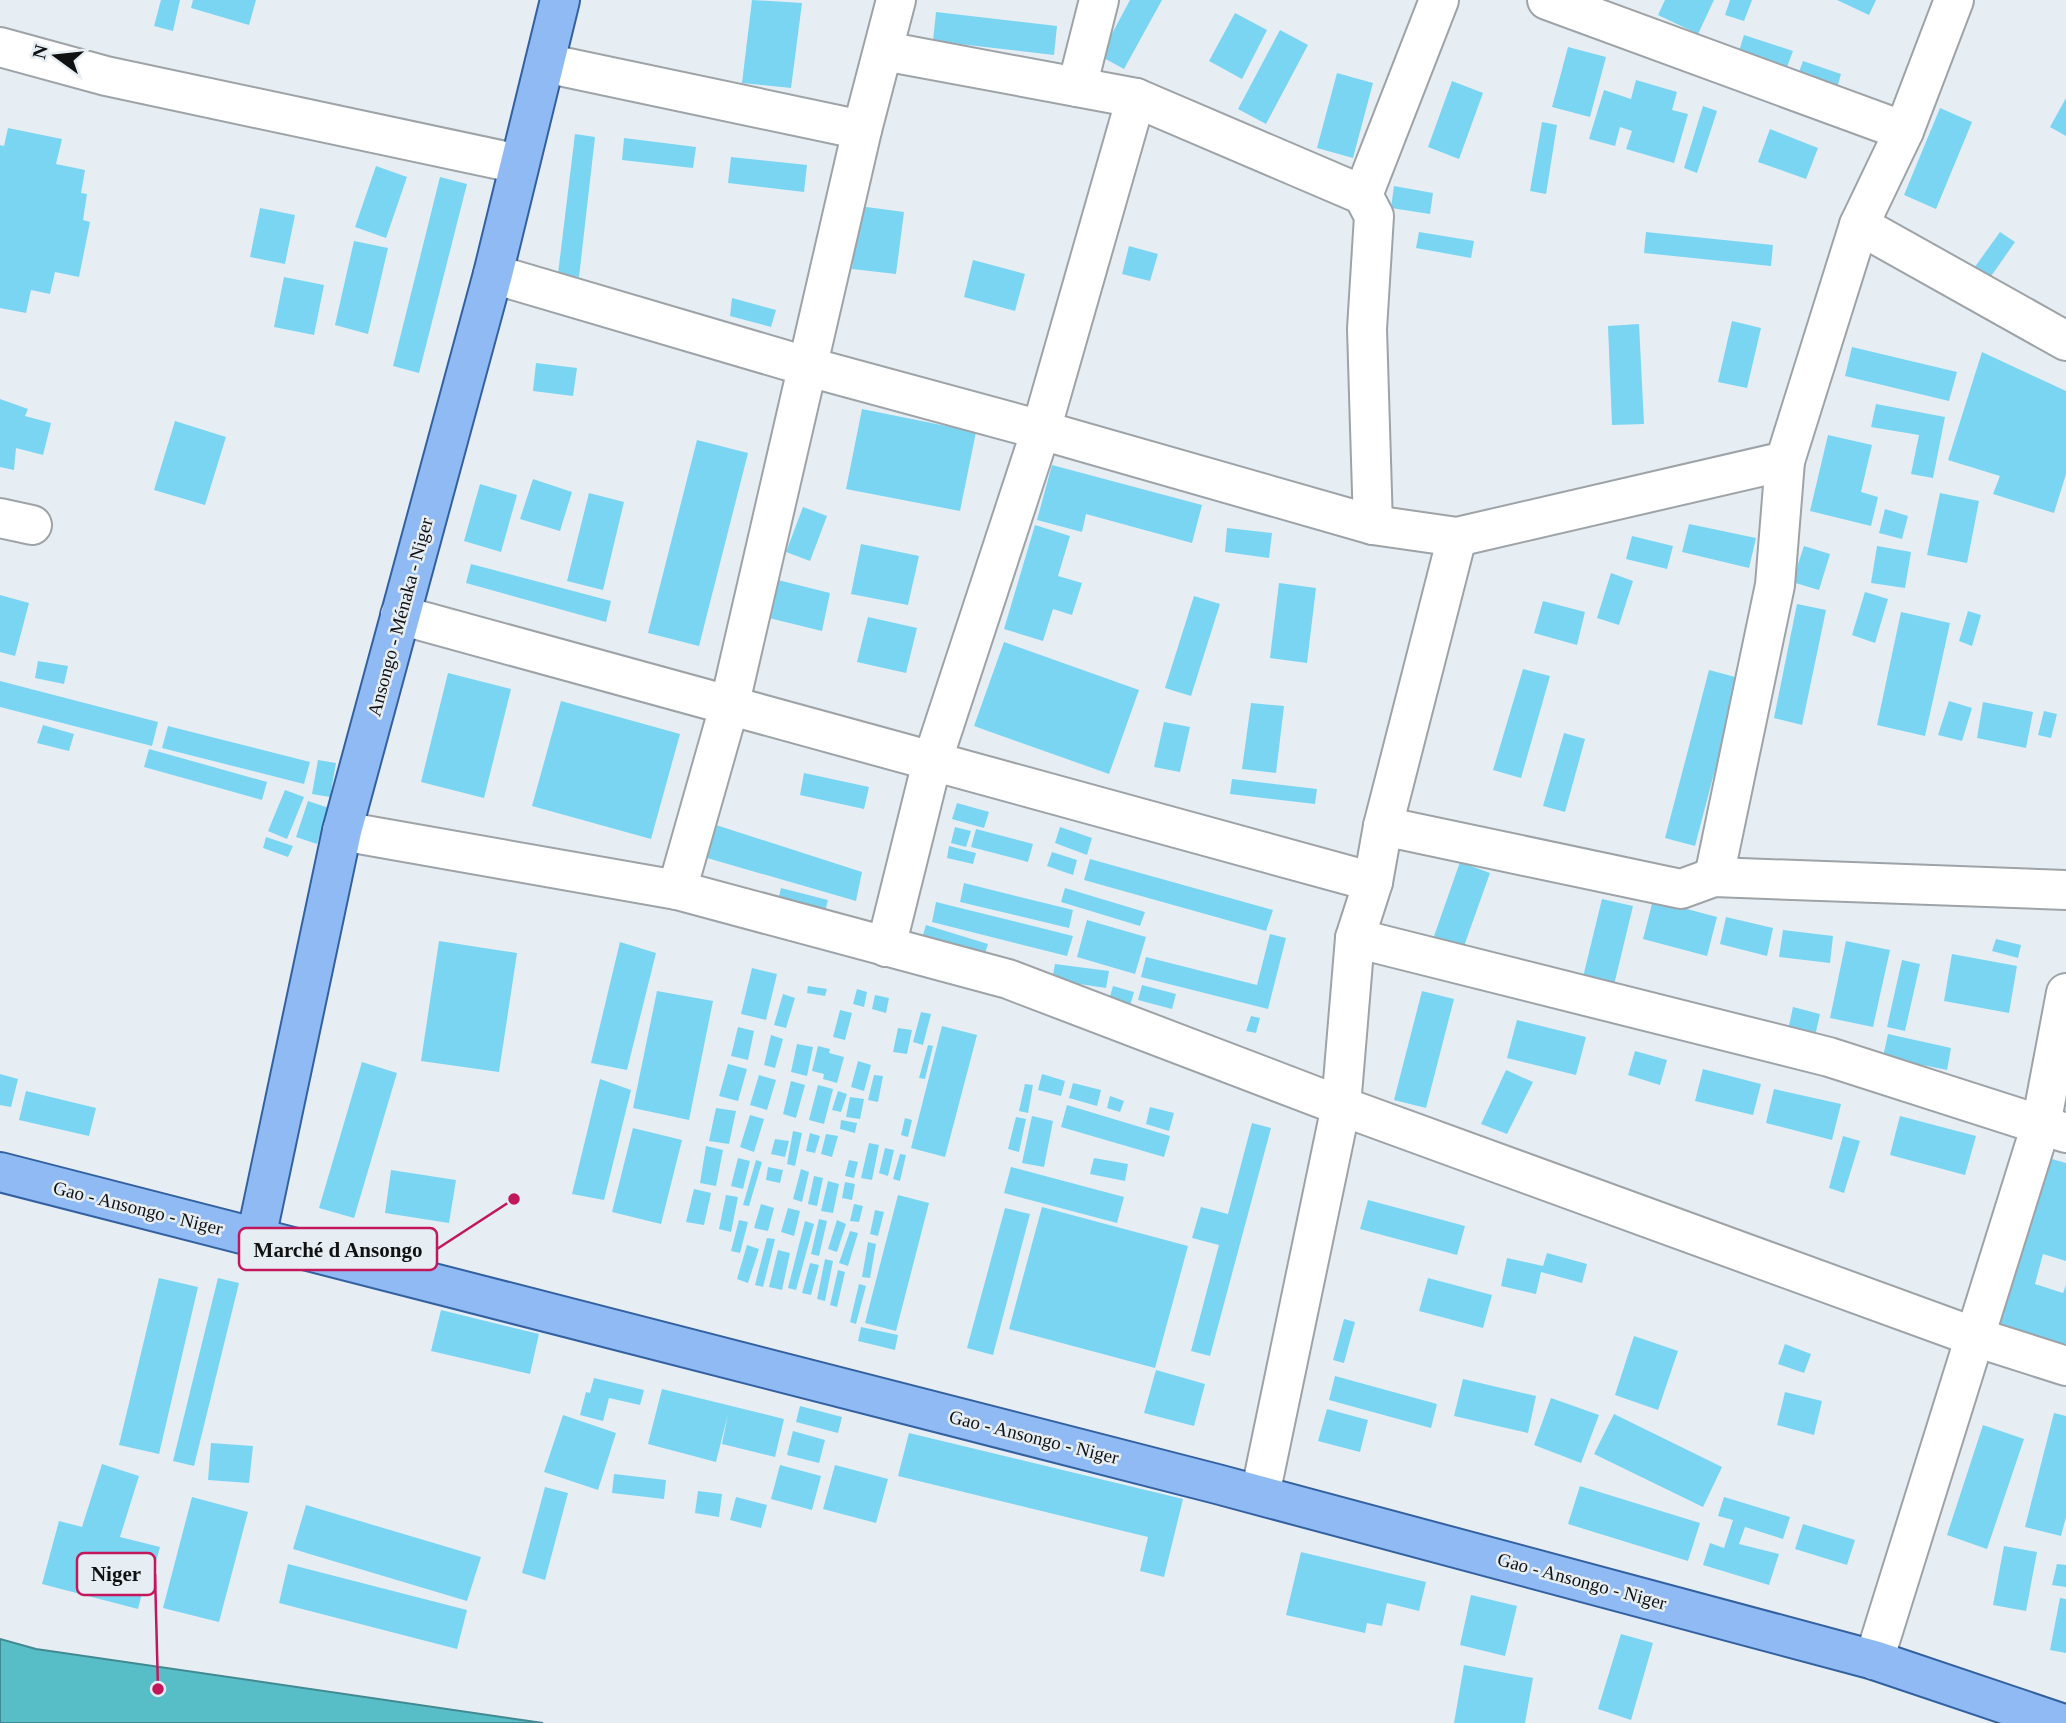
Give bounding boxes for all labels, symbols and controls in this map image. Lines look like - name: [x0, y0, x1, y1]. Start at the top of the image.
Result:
- north arrow: [21, 21, 91, 91]
- text: N: [28, 42, 52, 61]
- street label: Ansongo - Ménaka - Niger: [363, 515, 437, 719]
- street label: Gao - Ansongo - Niger: [51, 1177, 226, 1239]
- callout: Marché d Ansongo: [239, 1228, 437, 1270]
- text: Marché d Ansongo: [254, 1238, 422, 1262]
- street label: Gao - Ansongo - Niger: [947, 1406, 1122, 1468]
- street label: Gao - Ansongo - Niger: [1495, 1548, 1669, 1614]
- callout: Niger: [77, 1553, 155, 1595]
- text: Niger: [91, 1562, 141, 1586]

